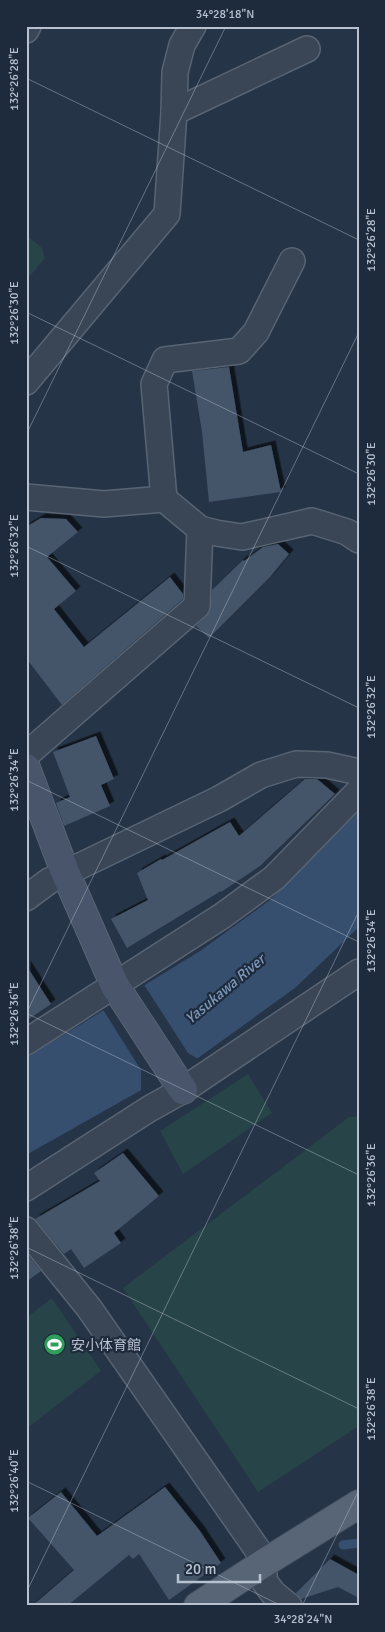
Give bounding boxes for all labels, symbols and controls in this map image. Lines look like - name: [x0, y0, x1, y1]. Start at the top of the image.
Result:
- text: 34°28'18"N: [196, 7, 254, 22]
- text: 132°26'28"E: [7, 47, 22, 111]
- text: 132°26'28"E: [364, 208, 379, 272]
- text: 132°26'30"E: [7, 281, 22, 345]
- text: 132°26'30"E: [364, 442, 379, 506]
- text: 132°26'32"E: [7, 514, 22, 578]
- text: 132°26'32"E: [364, 675, 379, 739]
- text: 132°26'34"E: [7, 748, 22, 812]
- text: 132°26'34"E: [364, 909, 379, 973]
- water label: Yasukawa River: [182, 949, 270, 1028]
- text: 132°26'36"E: [7, 982, 22, 1046]
- text: 132°26'36"E: [364, 1143, 379, 1207]
- text: 132°26'38"E: [7, 1216, 22, 1280]
- sports icon: 安小体育館: [43, 1333, 67, 1357]
- place label: 安小体育館: [71, 1337, 141, 1354]
- text: 132°26'38"E: [364, 1377, 379, 1441]
- text: 132°26'40"E: [7, 1449, 22, 1513]
- scale bar: [178, 1552, 260, 1584]
- text: 20 m: [185, 1560, 216, 1578]
- text: 34°28'24"N: [274, 1612, 332, 1627]

